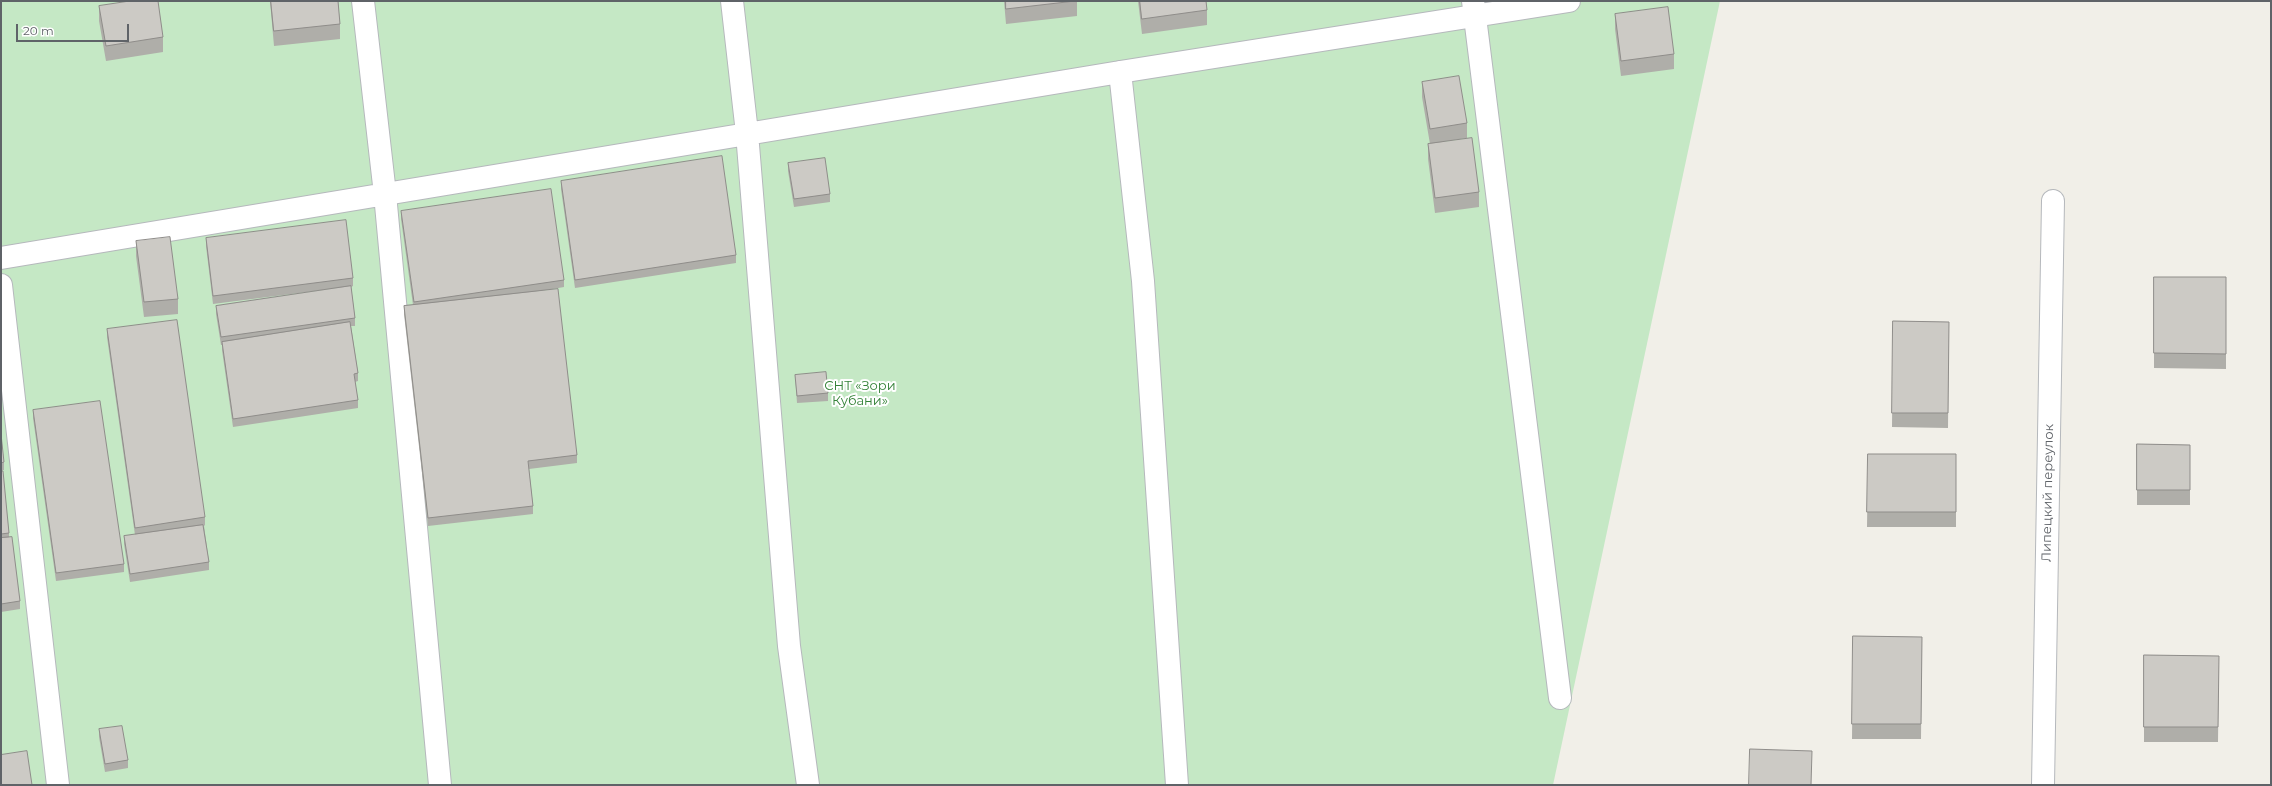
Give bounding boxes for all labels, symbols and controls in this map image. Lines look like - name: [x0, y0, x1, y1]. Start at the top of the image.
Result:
- scale bar: [18, 16, 131, 42]
- text: 20 m: [23, 23, 54, 38]
- park label: СНТ «Зори Кубани»: [824, 378, 896, 409]
- street label: Липецкий переулок: [2039, 424, 2057, 562]

